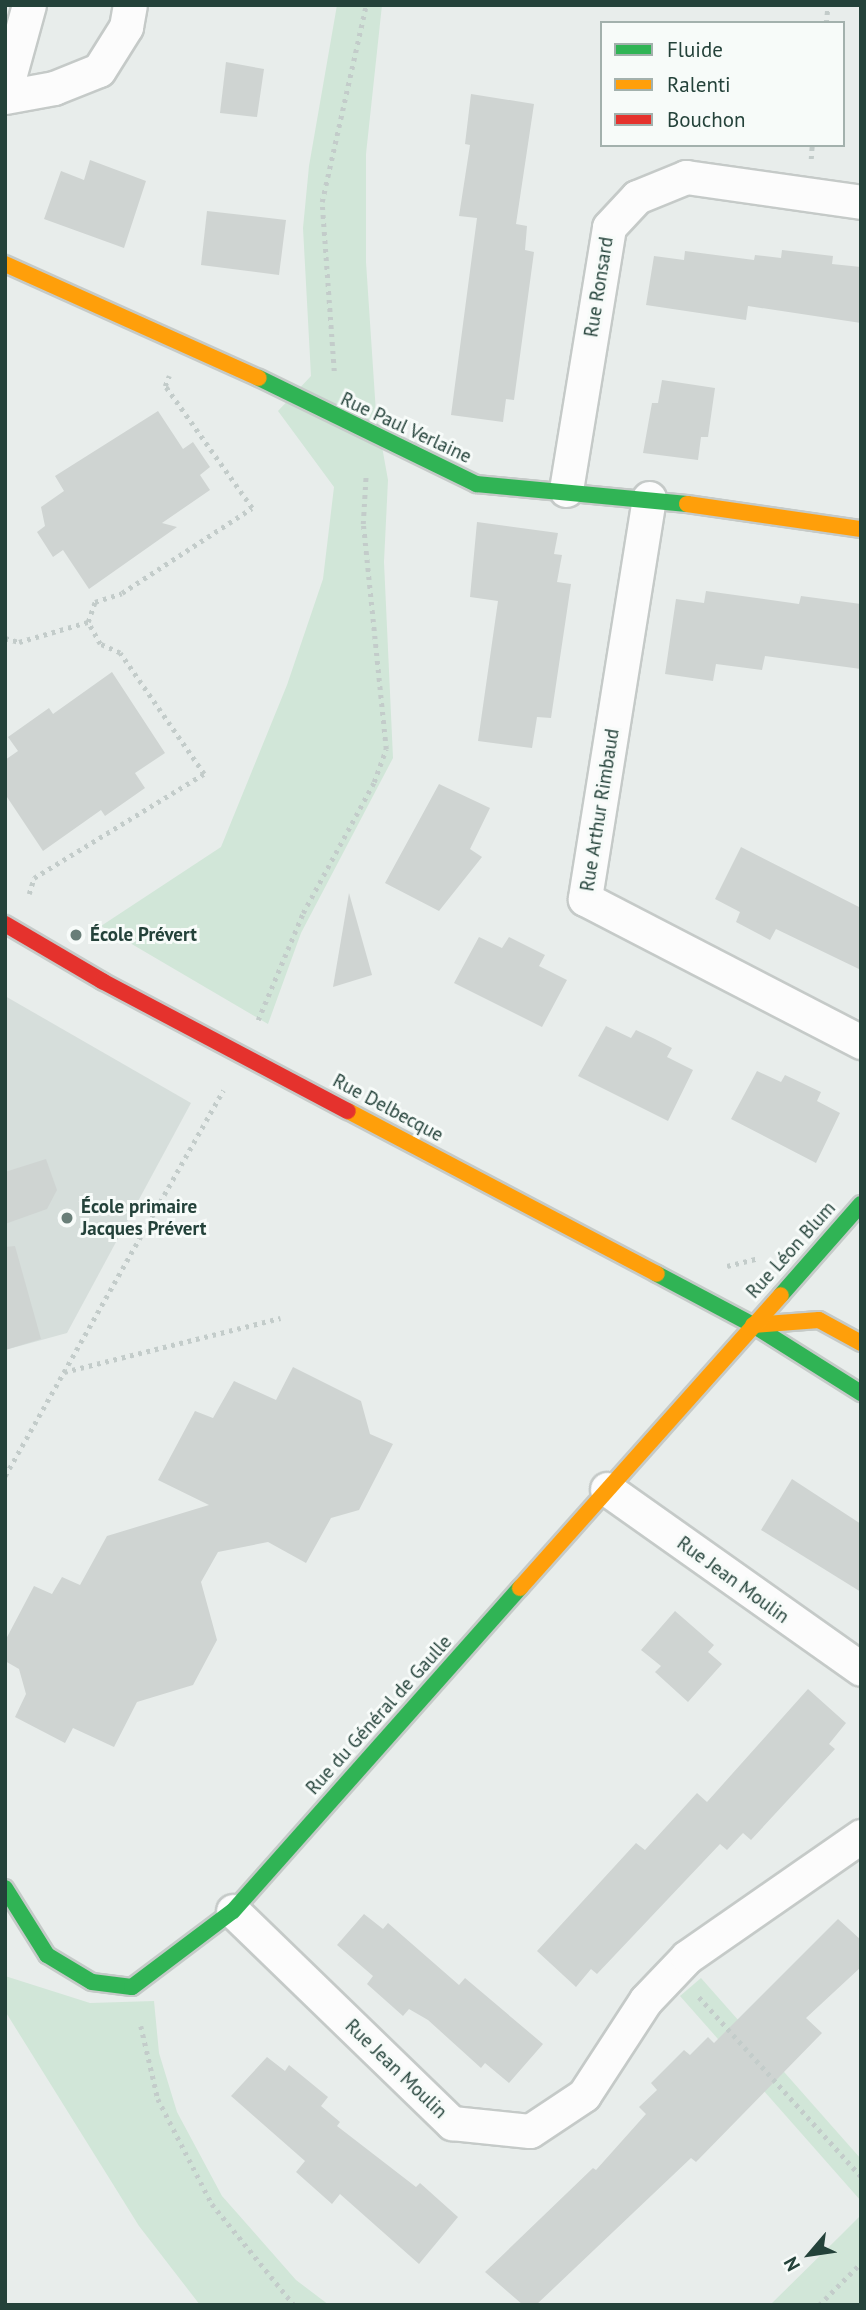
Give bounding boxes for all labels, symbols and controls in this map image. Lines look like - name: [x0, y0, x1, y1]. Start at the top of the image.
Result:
- legend: [600, 21, 845, 147]
- text: Fluide: [667, 36, 723, 63]
- text: Ralenti: [667, 71, 731, 98]
- text: Bouchon: [667, 106, 746, 133]
- street label: Rue Ronsard: [580, 235, 618, 339]
- street label: Rue Paul Verlaine: [337, 388, 475, 468]
- street label: Rue Arthur Rimbaud: [576, 727, 624, 893]
- place label: École Prévert: [90, 924, 197, 946]
- marker: École Prévert: [68, 927, 84, 943]
- street label: Rue Delbecque: [329, 1069, 447, 1147]
- place label: École primaire Jacques Prévert: [81, 1196, 206, 1240]
- street label: Rue Léon Blum: [742, 1197, 840, 1303]
- marker: École primaire Jacques Prévert: [59, 1210, 75, 1226]
- street label: Rue Jean Moulin: [673, 1532, 793, 1628]
- street label: Rue du Général de Gaulle: [301, 1631, 457, 1799]
- street label: Rue Jean Moulin: [340, 2015, 452, 2123]
- north arrow: [775, 2219, 845, 2289]
- text: N: [778, 2253, 805, 2275]

